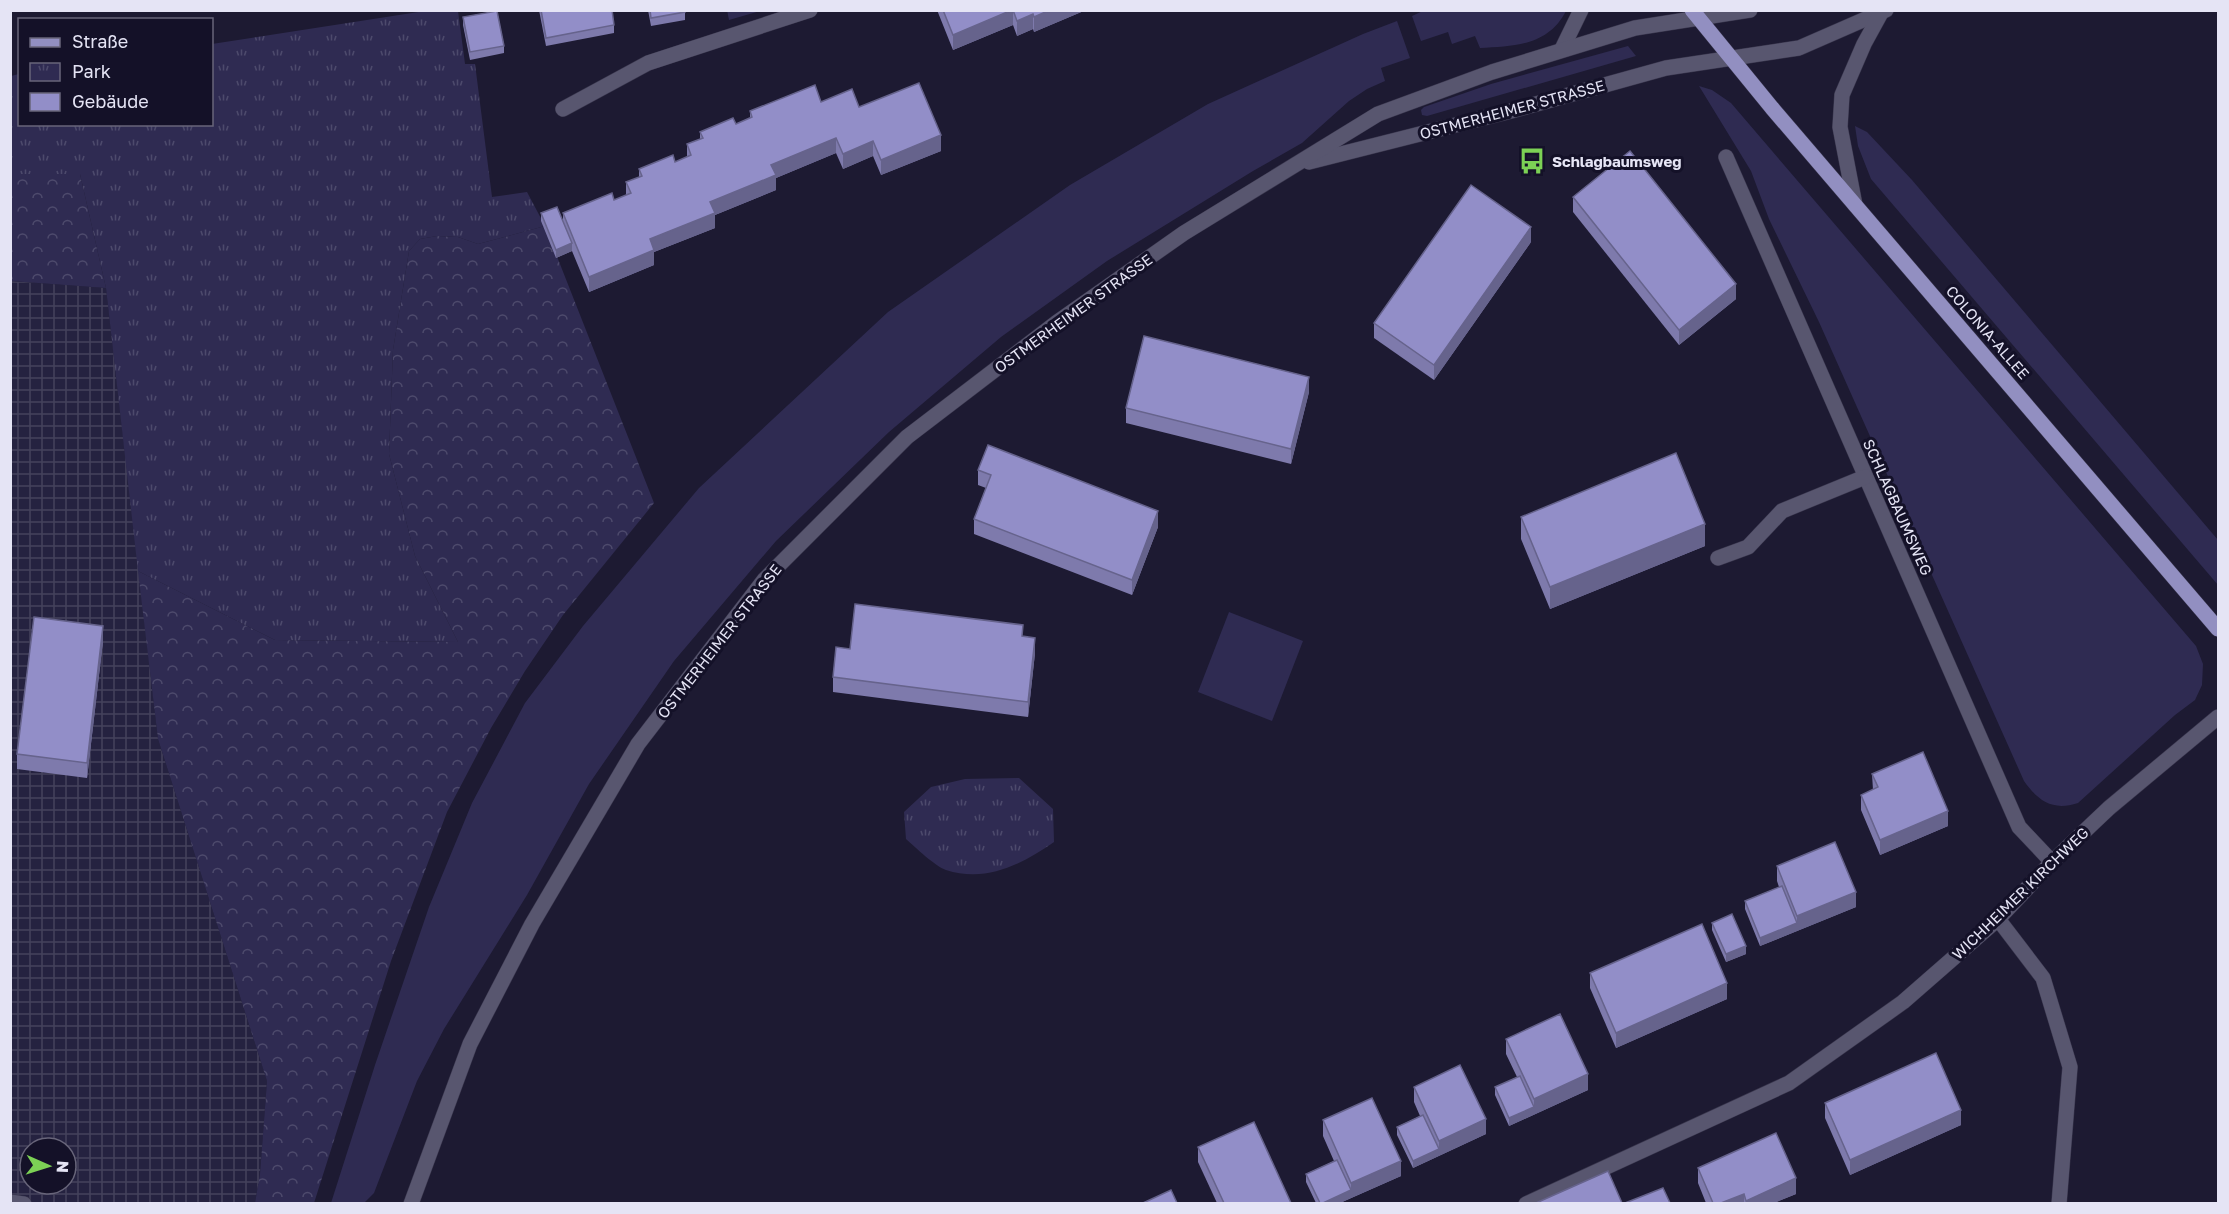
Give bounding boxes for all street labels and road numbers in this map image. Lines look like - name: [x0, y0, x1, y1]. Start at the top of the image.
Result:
- street label: OSTMERHEIMER STRASSE: [1418, 76, 1606, 142]
- street label: OSTMERHEIMER STRASSE: [991, 250, 1155, 376]
- street label: COLONIA-ALLEE: [1943, 282, 2033, 382]
- street label: SCHLAGBAUMSWEG: [1860, 436, 1936, 578]
- street label: OSTMERHEIMER STRASSE: [653, 560, 785, 722]
- street label: WICHHEIMER KIRCHWEG: [1948, 823, 2092, 963]

